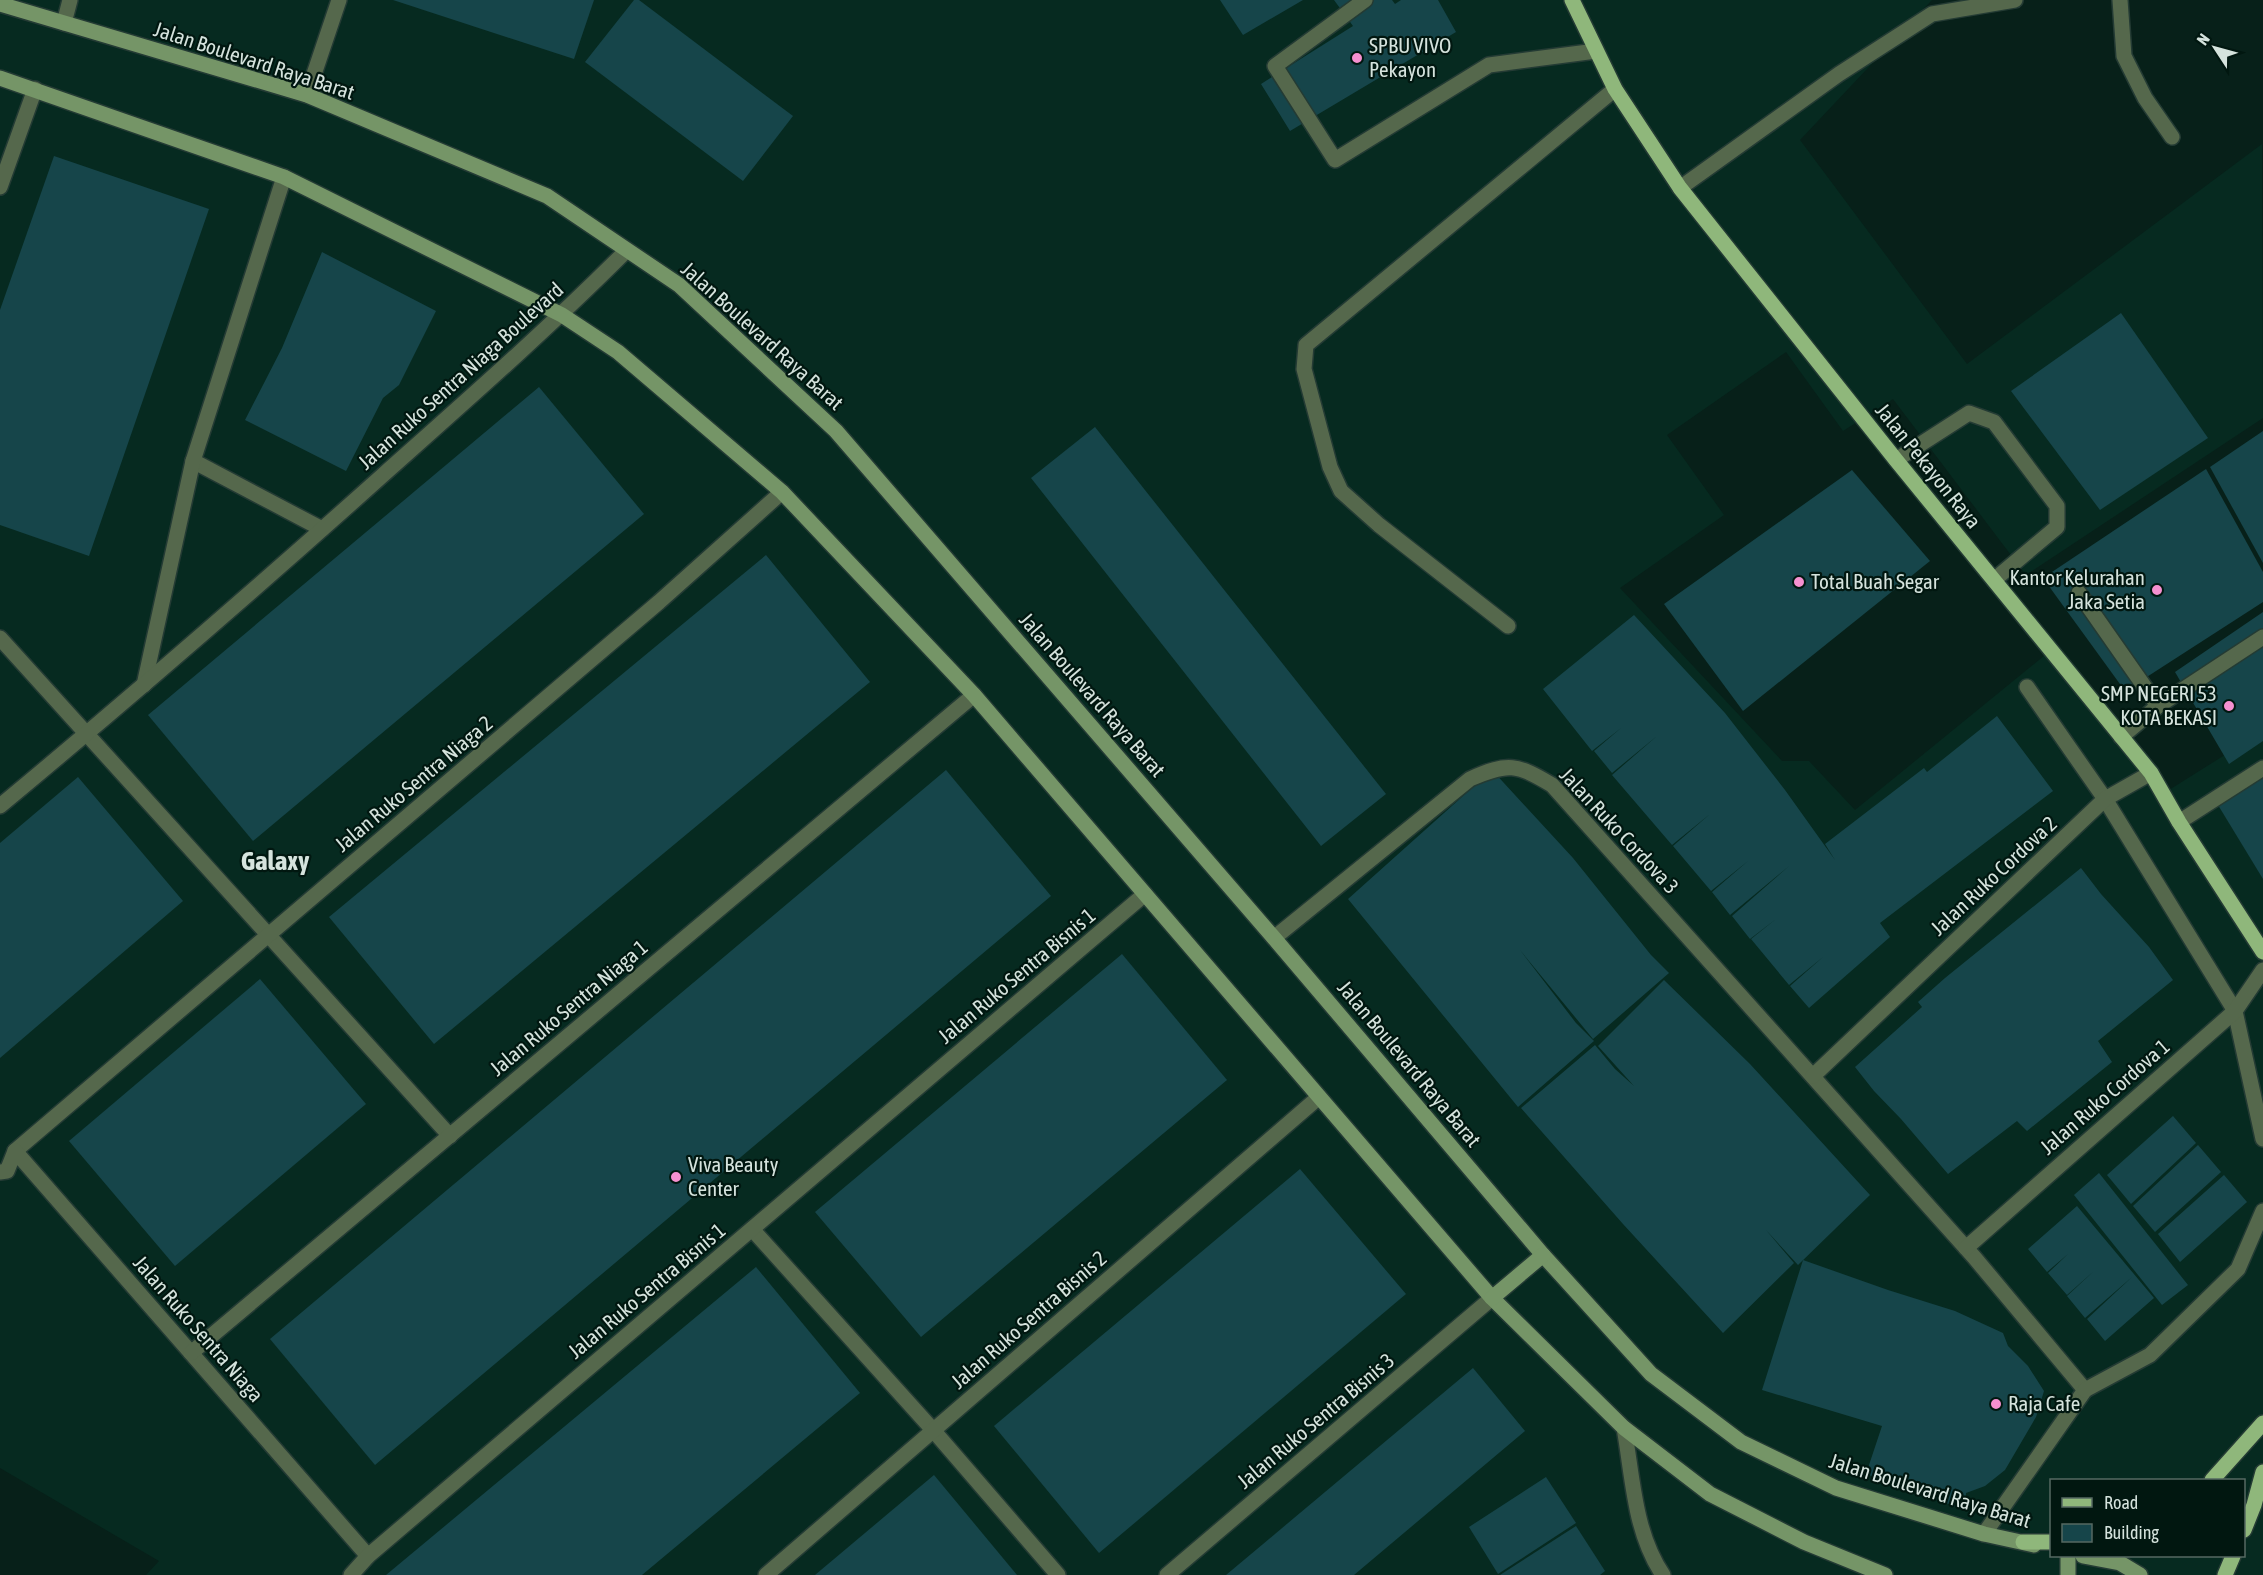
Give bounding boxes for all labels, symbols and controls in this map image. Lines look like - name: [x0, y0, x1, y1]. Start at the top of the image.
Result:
- street label: Jalan Boulevard Raya Barat: [151, 16, 358, 104]
- north arrow: [2185, 18, 2245, 78]
- text: N: [2193, 30, 2213, 48]
- place label: SPBU VIVO Pekayon: [1369, 33, 1451, 81]
- marker: SPBU VIVO Pekayon: [1350, 51, 1364, 65]
- street label: Jalan Boulevard Raya Barat: [677, 256, 849, 414]
- street label: Jalan Ruko Sentra Niaga Boulevard: [353, 277, 568, 474]
- street label: Jalan Pekayon Raya: [1871, 398, 1986, 533]
- place label: Kantor Kelurahan Jaka Setia: [2010, 565, 2145, 613]
- place label: Total Buah Segar: [1811, 569, 1940, 593]
- marker: Total Buah Segar: [1792, 575, 1806, 589]
- marker: Kantor Kelurahan Jaka Setia: [2150, 583, 2164, 597]
- street label: Jalan Boulevard Raya Barat: [1015, 607, 1171, 781]
- place label: SMP NEGERI 53 KOTA BEKASI: [2101, 681, 2217, 729]
- marker: SMP NEGERI 53 KOTA BEKASI: [2222, 699, 2236, 713]
- street label: Jalan Ruko Sentra Niaga 2: [330, 710, 497, 856]
- street label: Jalan Ruko Cordova 3: [1555, 762, 1684, 898]
- street label: Jalan Ruko Cordova 2: [1925, 811, 2061, 940]
- district label: Galaxy: [241, 845, 309, 876]
- street label: Jalan Ruko Sentra Bisnis 1: [933, 903, 1100, 1048]
- street label: Jalan Ruko Sentra Niaga 1: [485, 934, 652, 1080]
- street label: Jalan Boulevard Raya Barat: [1333, 975, 1486, 1151]
- street label: Jalan Ruko Cordova 1: [2035, 1034, 2174, 1159]
- place label: Viva Beauty Center: [688, 1152, 779, 1200]
- marker: Viva Beauty Center: [669, 1170, 683, 1184]
- street label: Jalan Ruko Sentra Bisnis 1: [563, 1218, 730, 1363]
- street label: Jalan Ruko Sentra Bisnis 2: [946, 1245, 1111, 1393]
- street label: Jalan Ruko Sentra Niaga: [129, 1250, 269, 1406]
- street label: Jalan Ruko Sentra Bisnis 3: [1232, 1348, 1399, 1493]
- place label: Raja Cafe: [2008, 1391, 2080, 1415]
- marker: Raja Cafe: [1989, 1397, 2003, 1411]
- street label: Jalan Boulevard Raya Barat: [1827, 1448, 2034, 1532]
- legend: [2050, 1479, 2245, 1557]
- text: Road: [2104, 1492, 2138, 1513]
- text: Building: [2104, 1522, 2159, 1543]

